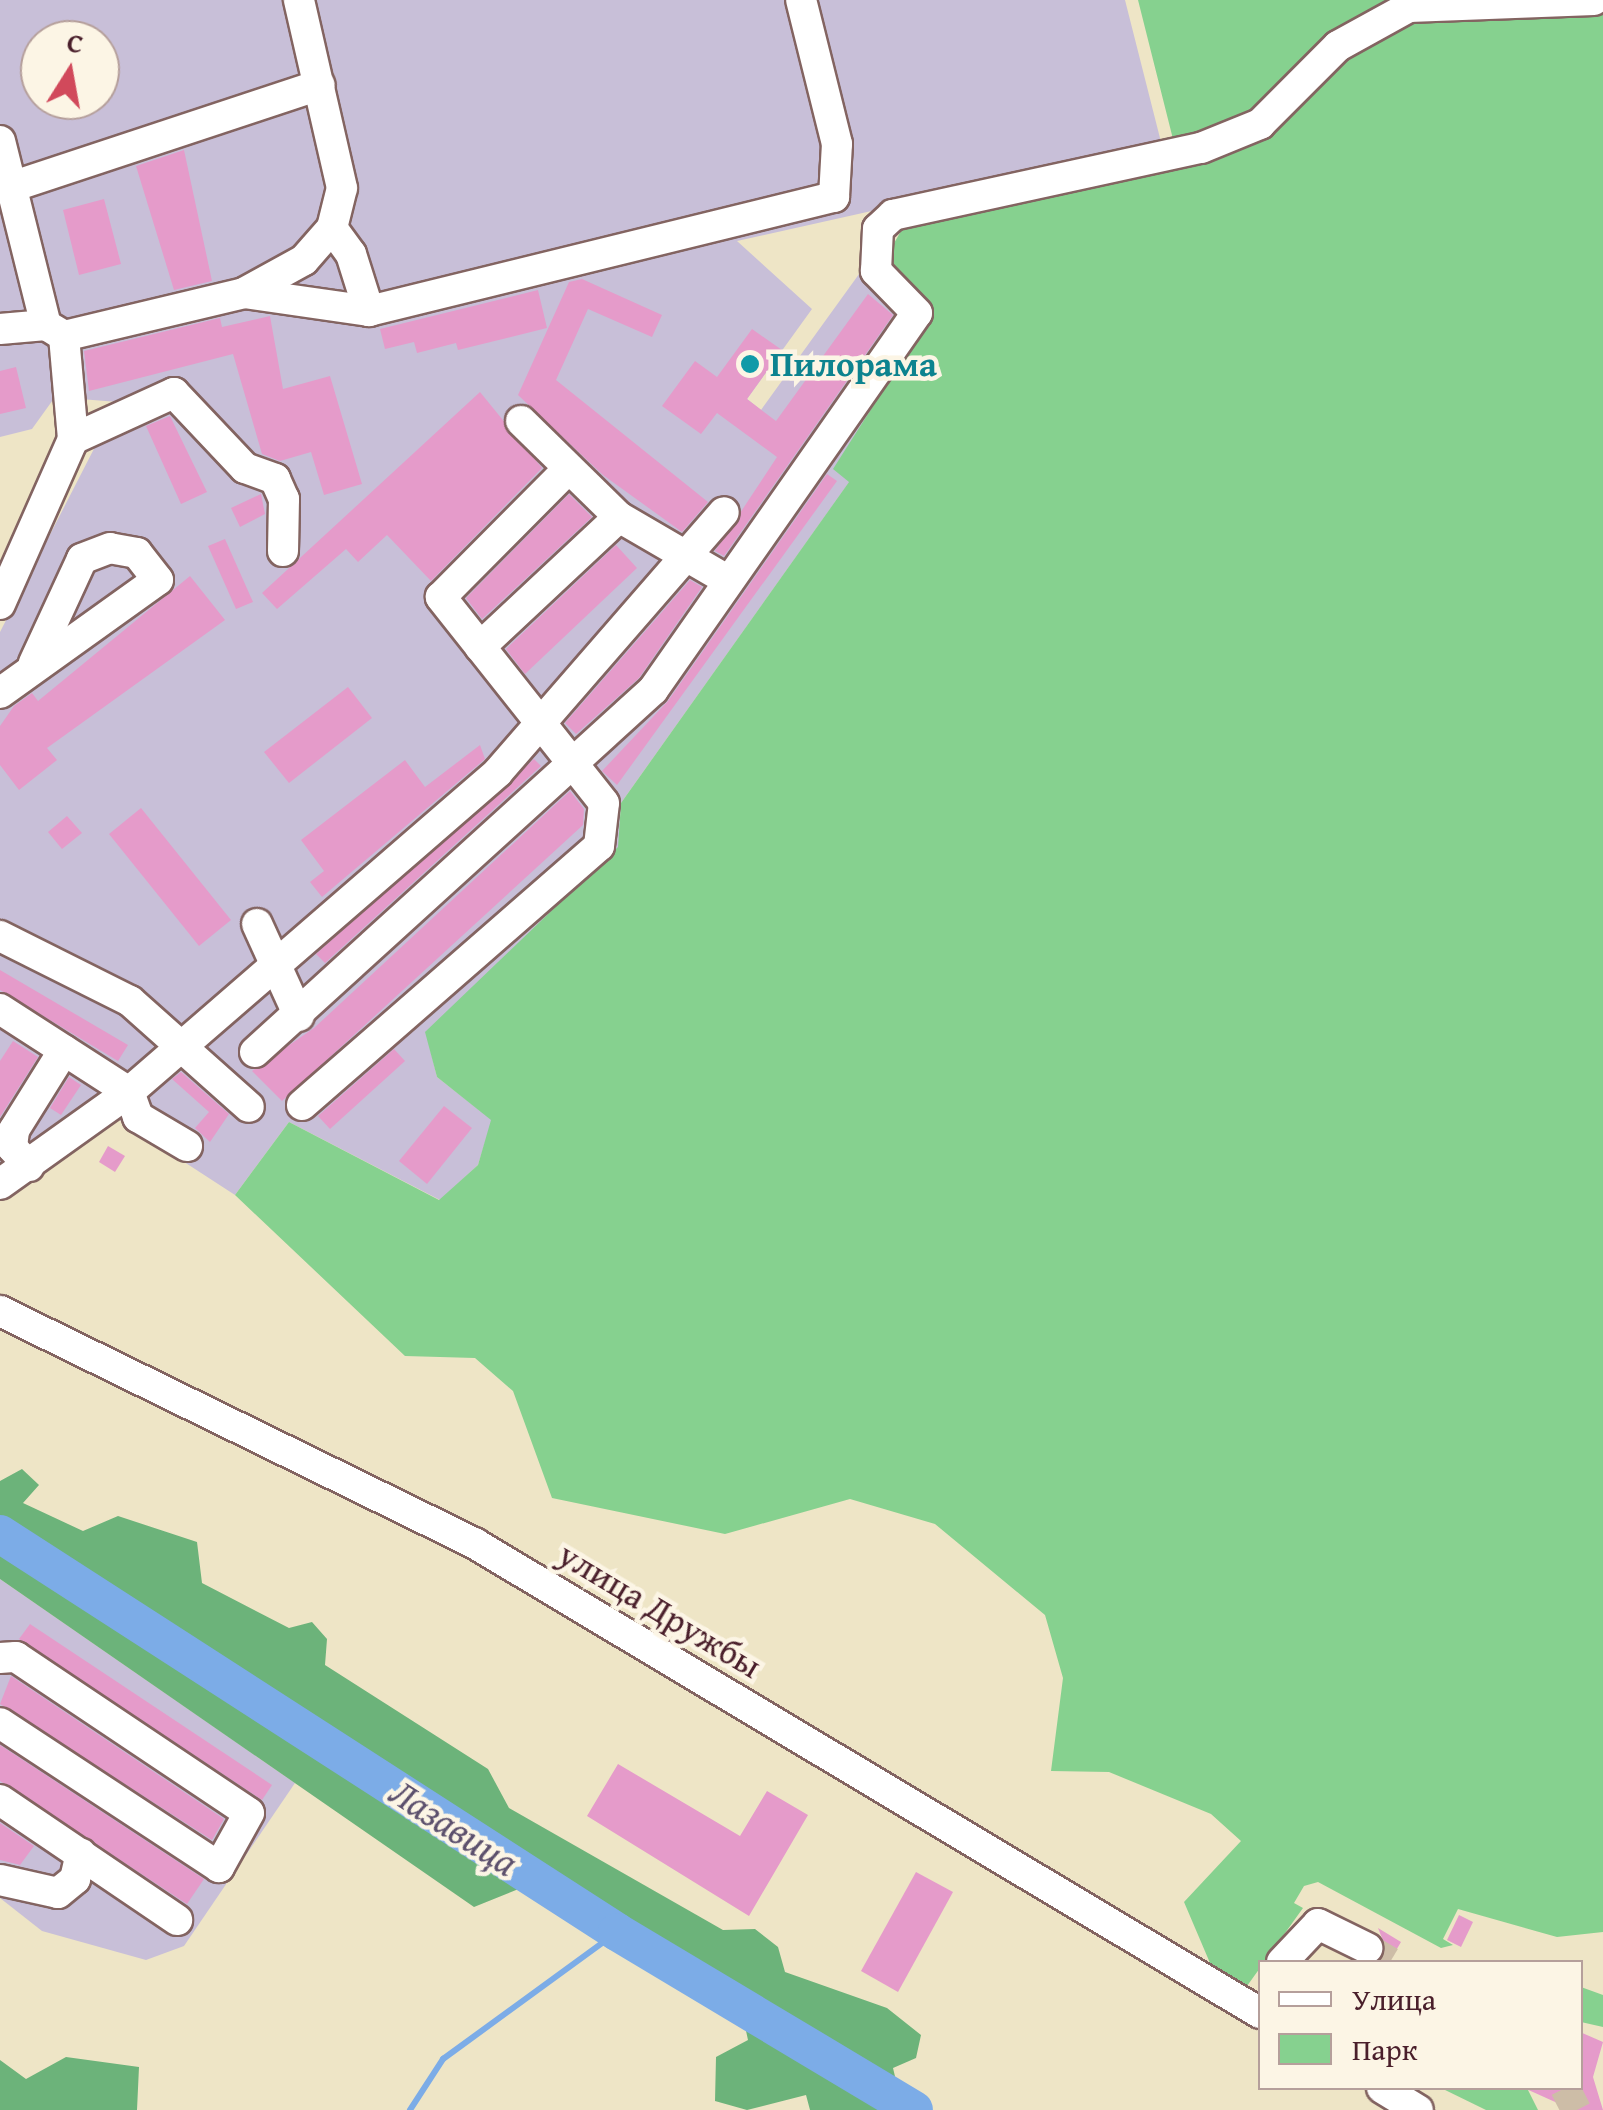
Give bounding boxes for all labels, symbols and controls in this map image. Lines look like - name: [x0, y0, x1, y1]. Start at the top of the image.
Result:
- north arrow: [20, 20, 120, 120]
- text: С: [64, 20, 87, 64]
- place label: Пилорама: [770, 343, 937, 385]
- marker: Пилорама: [739, 353, 761, 375]
- street label: улица Дружбы: [551, 1533, 769, 1687]
- water label: Лазавица: [382, 1769, 526, 1885]
- legend: [1258, 1960, 1583, 2090]
- text: Улица: [1352, 1977, 1436, 2021]
- text: Парк: [1352, 2027, 1418, 2071]

